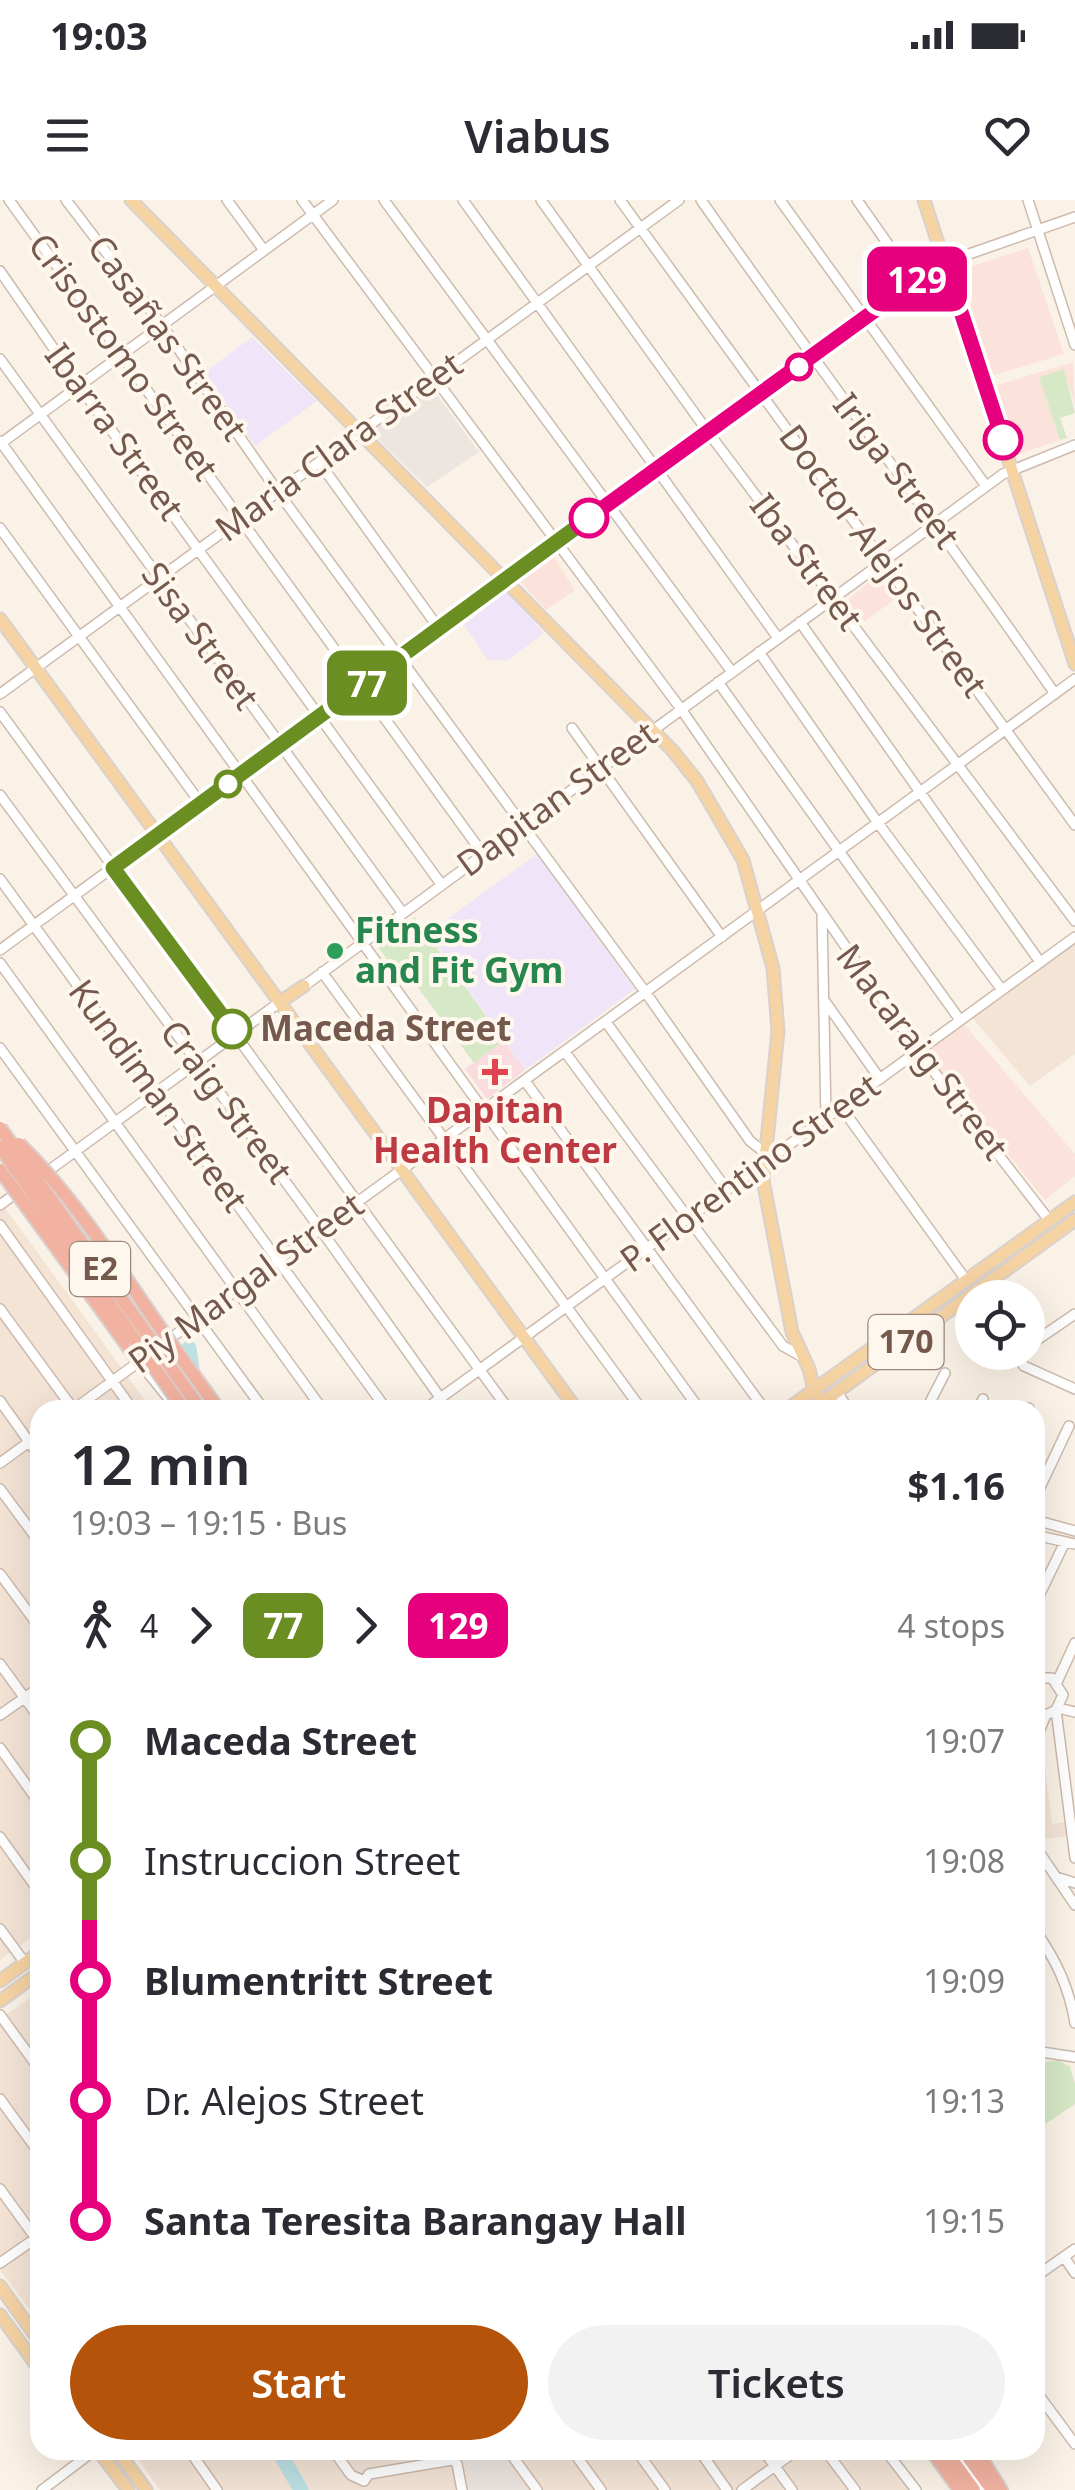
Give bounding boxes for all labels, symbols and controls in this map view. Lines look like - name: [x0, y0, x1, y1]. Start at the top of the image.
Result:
- text: 19:03: [50, 9, 148, 61]
- text: Viabus: [464, 105, 611, 166]
- icon: menu: [40, 108, 95, 163]
- icon: heart: [980, 108, 1035, 163]
- street label: Crisostomo Street: [19, 223, 230, 489]
- street label: Casañas Street: [78, 225, 259, 449]
- line badge: 129: [860, 246, 974, 312]
- text: 129: [887, 256, 947, 303]
- street label: Ibarra Street: [35, 333, 195, 529]
- street label: Maria Clara Street: [205, 340, 471, 551]
- unlabelled marker: [786, 354, 812, 380]
- street label: Iriga Street: [823, 383, 971, 557]
- street label: Doctor Alejos Street: [769, 415, 999, 706]
- unlabelled marker: [984, 421, 1022, 459]
- street label: Iba Street: [740, 483, 874, 639]
- unlabelled marker: [570, 499, 608, 537]
- street label: Sisa Street: [132, 552, 271, 718]
- line badge: 77: [322, 650, 412, 716]
- text: 77: [347, 660, 387, 707]
- street label: Dapitan Street: [447, 709, 666, 886]
- unlabelled marker: [215, 771, 241, 797]
- place label: Fitness and Fit Gym: [355, 906, 563, 993]
- street label: Macaraig Street: [827, 934, 1020, 1169]
- marker: Fitness and Fit Gym: [324, 940, 346, 962]
- street label: Kundiman Street: [59, 970, 259, 1221]
- place label: Maceda Street: [260, 1004, 512, 1051]
- street label: Craig Street: [150, 1010, 304, 1192]
- marker: Maceda Street: [213, 1010, 251, 1048]
- marker: Dapitan Health Center: [482, 1059, 508, 1085]
- street label: P. Florentino Street: [610, 1062, 888, 1282]
- place label: Dapitan Health Center: [373, 1086, 617, 1173]
- street label: Piy Margal Street: [118, 1181, 372, 1383]
- road number: E2: [70, 1242, 130, 1296]
- map controls: [955, 1280, 1045, 1370]
- button: locate: [955, 1280, 1045, 1370]
- road number: 170: [868, 1315, 944, 1369]
- text: 12 min: [70, 1426, 251, 1501]
- text: $1.16: [907, 1459, 1005, 1511]
- text: 19:03 – 19:15 · Bus: [70, 1501, 347, 1544]
- icon: walk: [70, 1598, 125, 1653]
- icon: forward: [173, 1598, 228, 1653]
- icon: forward: [338, 1598, 393, 1653]
- text: 77: [263, 1602, 303, 1649]
- text: 129: [428, 1602, 488, 1649]
- text: 4: [140, 1604, 158, 1647]
- text: 4 stops: [897, 1604, 1005, 1647]
- text: Maceda Street: [144, 1714, 417, 1766]
- text: 19:07: [923, 1719, 1005, 1762]
- text: Instruccion Street: [144, 1834, 460, 1886]
- text: 19:08: [923, 1839, 1005, 1882]
- text: Blumentritt Street: [144, 1954, 493, 2006]
- text: 19:09: [923, 1959, 1005, 2002]
- text: Dr. Alejos Street: [144, 2074, 424, 2126]
- text: 19:13: [923, 2079, 1005, 2122]
- text: Santa Teresita Barangay Hall: [144, 2194, 687, 2246]
- text: 19:15: [923, 2199, 1005, 2242]
- button: Start: [70, 2325, 528, 2440]
- button: Tickets: [548, 2325, 1005, 2440]

